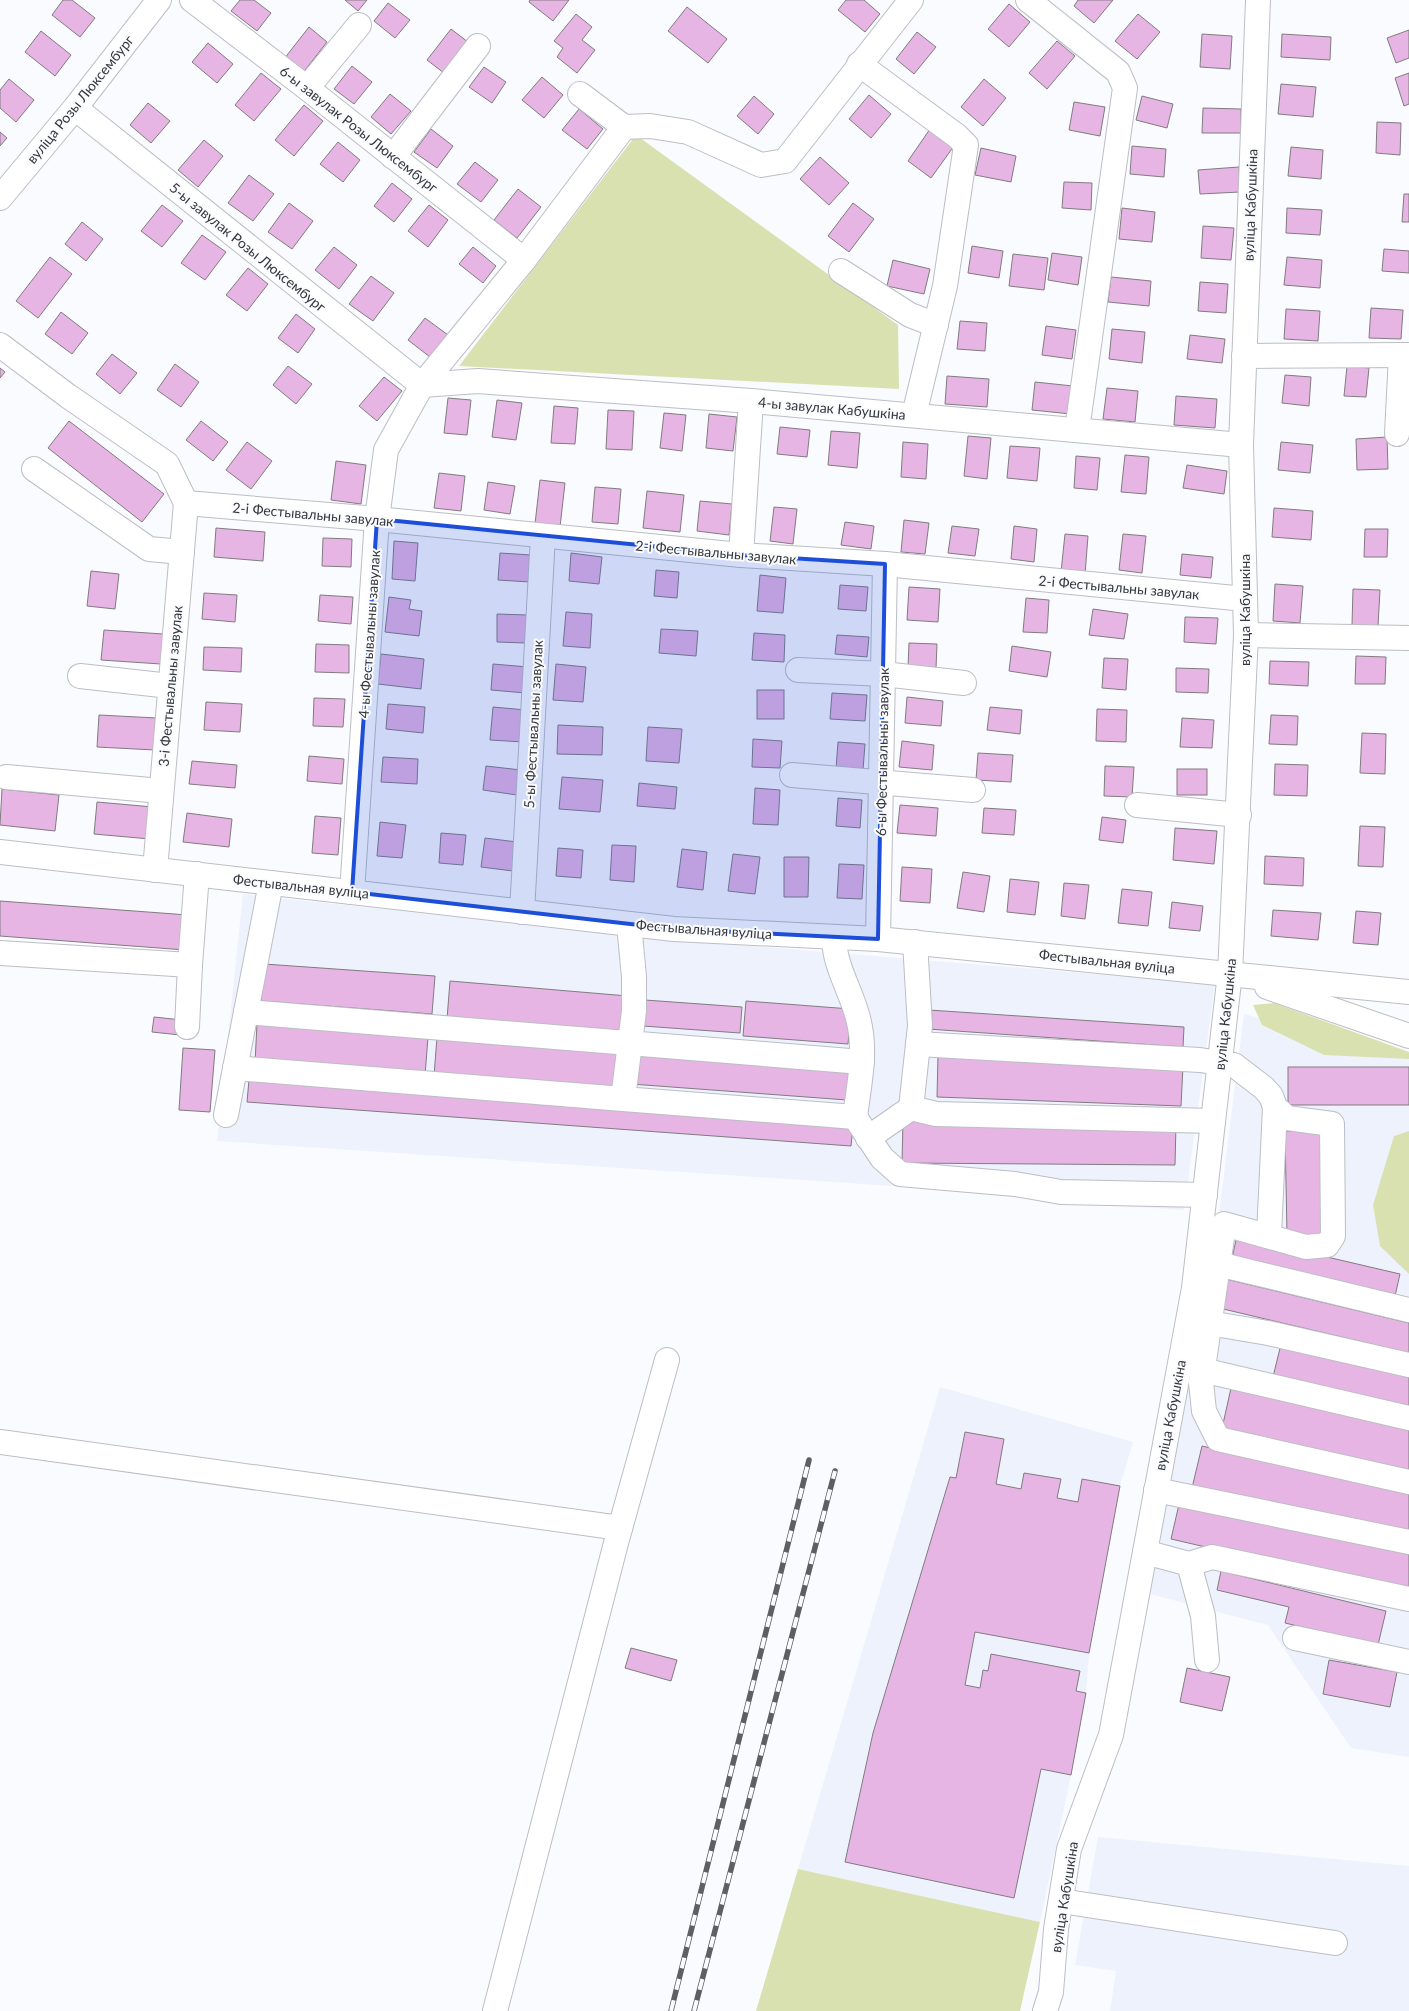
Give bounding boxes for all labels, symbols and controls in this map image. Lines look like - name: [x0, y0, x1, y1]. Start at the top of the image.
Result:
- street label: вуліца Розы Люксембург: [23, 31, 137, 167]
- street label: 6-ы завулак Розы Люксембург: [277, 62, 442, 196]
- street label: вуліца Кабушкіна: [1240, 149, 1260, 261]
- street label: 5-ы завулак Розы Люксембург: [167, 179, 330, 315]
- street label: 4-ы завулак Кабушкіна: [758, 393, 906, 423]
- street label: 2-і Фестывальны завулак: [232, 498, 395, 530]
- street label: 2-і Фестывальны завулак: [635, 536, 798, 568]
- street label: 4-ы Фестывальны завулак: [355, 549, 383, 719]
- street label: вуліца Кабушкіна: [1236, 554, 1253, 666]
- street label: 2-і Фестывальны завулак: [1038, 571, 1201, 603]
- street label: 3-і Фестывальны завулак: [154, 604, 186, 767]
- street label: 5-ы Фестывальны завулак: [520, 639, 546, 809]
- street label: 6-ы Фестывальны завулак: [872, 667, 892, 836]
- street label: Фестывальная вуліца: [232, 870, 370, 902]
- street label: Фестывальная вуліца: [635, 916, 773, 942]
- street label: Фестывальная вуліца: [1038, 945, 1176, 977]
- street label: вуліца Кабушкіна: [1211, 957, 1239, 1071]
- street label: вуліца Кабушкіна: [1151, 1358, 1189, 1472]
- street label: вуліца Кабушкіна: [1047, 1840, 1081, 1954]

